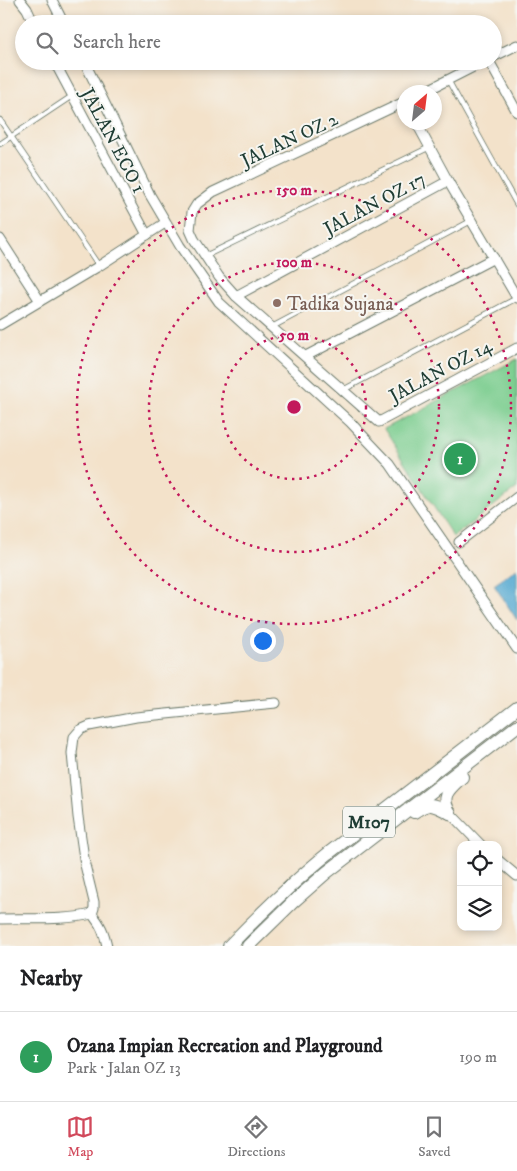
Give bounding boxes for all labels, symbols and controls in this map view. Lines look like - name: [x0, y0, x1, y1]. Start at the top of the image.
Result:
- search box: [15, 15, 502, 70]
- icon: search: [33, 29, 61, 57]
- text: Search here: [73, 31, 161, 54]
- street label: JALAN ECO 1: [74, 82, 150, 197]
- north arrow: [397, 85, 442, 130]
- street label: JALAN OZ 2: [236, 108, 342, 174]
- street label: JALAN OZ 17: [318, 168, 430, 242]
- text: 150 m: [276, 181, 312, 200]
- text: 100 m: [276, 253, 313, 272]
- place label: Tadika Sujana: [287, 293, 394, 316]
- marker: Tadika Sujana: [271, 297, 283, 309]
- text: 50 m: [278, 326, 310, 345]
- street label: JALAN OZ 14: [384, 334, 497, 409]
- centre of rings: [285, 398, 303, 416]
- pin: 1: [444, 440, 476, 478]
- your location: [250, 628, 276, 654]
- road number: M107: [343, 806, 395, 838]
- map controls: [457, 841, 502, 931]
- button: locate: [457, 841, 502, 886]
- button: layers: [457, 886, 502, 931]
- text: Nearby: [20, 966, 82, 992]
- text: Ozana Impian Recreation and Playground: [67, 1035, 383, 1058]
- text: 1: [33, 1047, 39, 1067]
- text: 190 m: [459, 1047, 497, 1067]
- text: Park · Jalan OZ 13: [67, 1058, 181, 1078]
- tab: Map: [66, 1113, 94, 1161]
- tab: Directions: [227, 1113, 285, 1161]
- tab: Saved: [418, 1113, 451, 1161]

